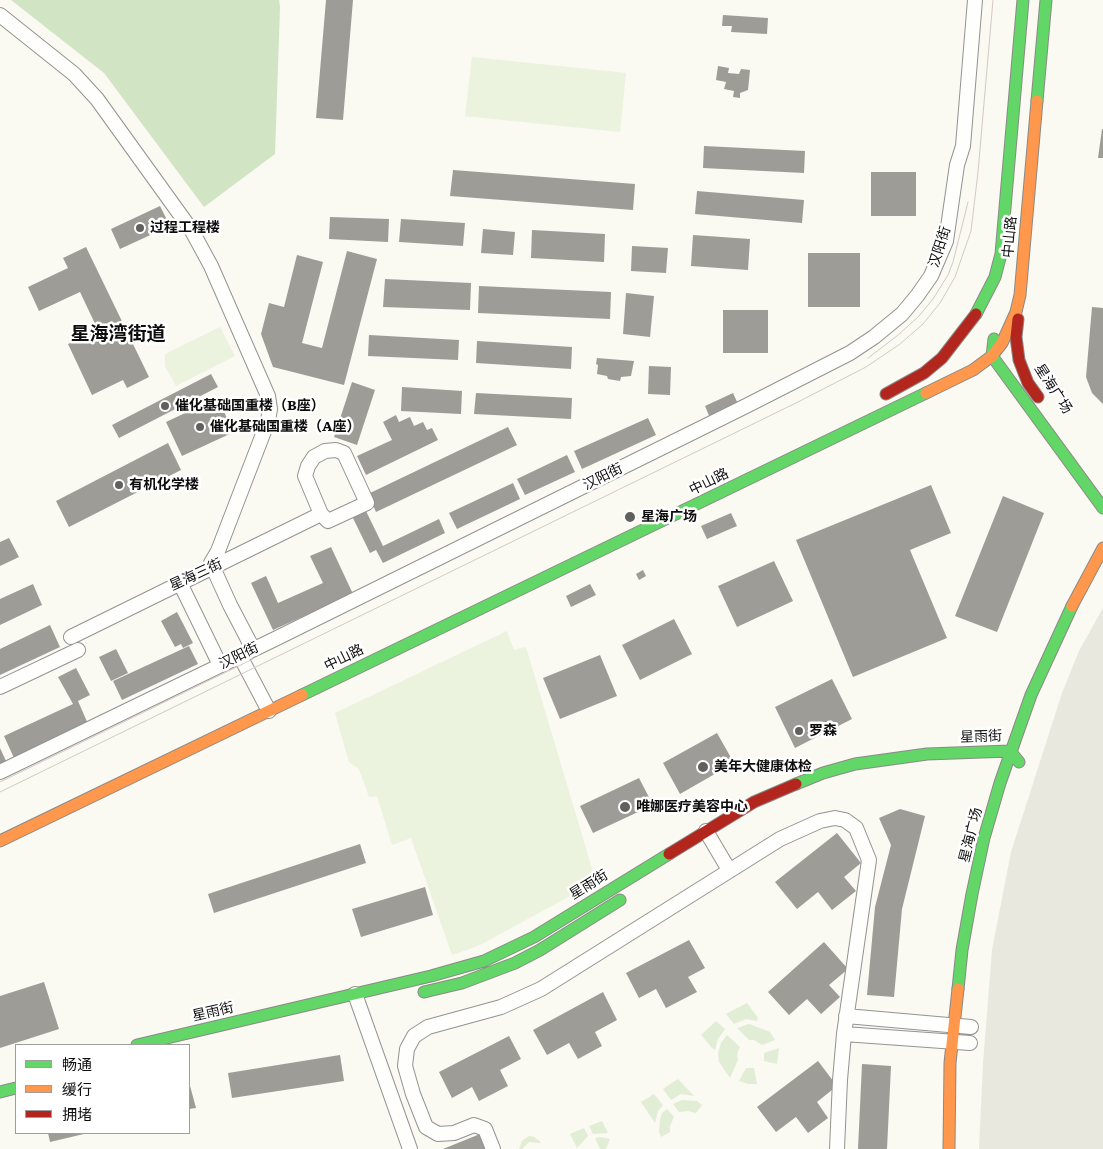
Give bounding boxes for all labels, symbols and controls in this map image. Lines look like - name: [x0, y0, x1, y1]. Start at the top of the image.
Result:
- street label: 中山路: [1000, 215, 1020, 259]
- place label: 过程工程楼: [150, 220, 220, 236]
- marker: 过程工程楼: [134, 222, 146, 234]
- street label: 汉阳街: [926, 224, 954, 270]
- district label: 星海湾街道: [71, 323, 165, 345]
- street label: 星海广场: [1031, 361, 1075, 417]
- place label: 催化基础国重楼（B座）: [175, 398, 325, 414]
- marker: 催化基础国重楼（B座）: [159, 400, 171, 412]
- place label: 催化基础国重楼（A座）: [210, 419, 361, 435]
- marker: 催化基础国重楼（A座）: [194, 421, 206, 433]
- street label: 汉阳街: [580, 460, 626, 494]
- street label: 中山路: [686, 465, 732, 499]
- place label: 有机化学楼: [129, 477, 199, 493]
- marker: 有机化学楼: [113, 479, 125, 491]
- place label: 星海广场: [641, 509, 697, 525]
- marker: 星海广场: [623, 510, 637, 524]
- street label: 星海三街: [167, 556, 225, 594]
- street label: 汉阳街: [216, 639, 262, 673]
- street label: 中山路: [321, 641, 367, 675]
- place label: 罗森: [809, 723, 837, 739]
- marker: 罗森: [793, 725, 805, 737]
- street label: 星雨街: [960, 728, 1002, 746]
- place label: 美年大健康体检: [714, 759, 812, 775]
- marker: 美年大健康体检: [696, 760, 710, 774]
- place label: 唯娜医疗美容中心: [636, 799, 748, 815]
- marker: 唯娜医疗美容中心: [618, 800, 632, 814]
- street label: 星海广场: [956, 806, 986, 864]
- street label: 星雨街: [567, 867, 611, 903]
- street label: 星雨街: [191, 999, 235, 1025]
- legend: [15, 1044, 190, 1134]
- text: 畅通: [62, 1052, 92, 1075]
- text: 缓行: [62, 1077, 92, 1100]
- text: 拥堵: [62, 1102, 92, 1125]

